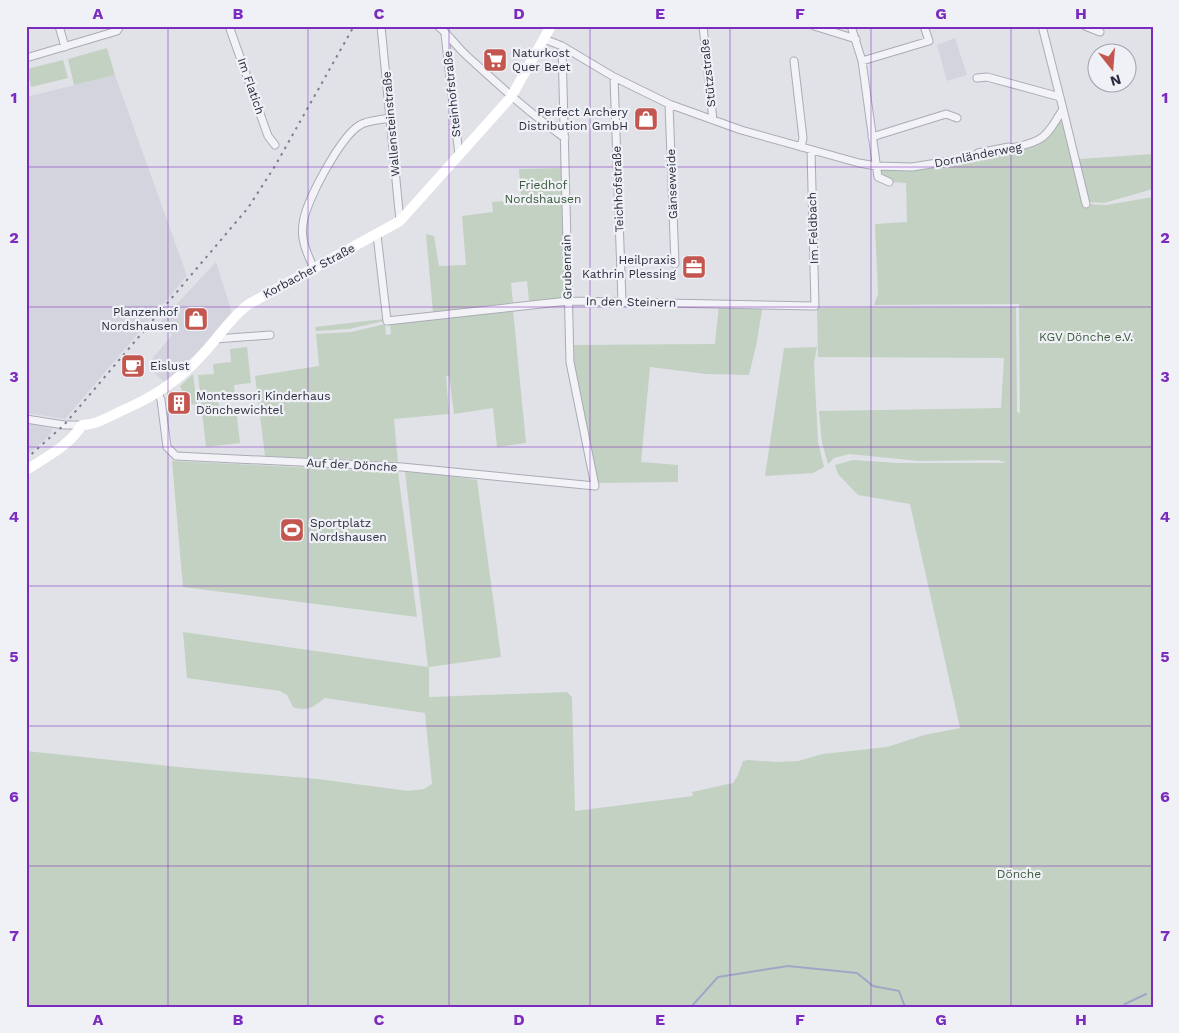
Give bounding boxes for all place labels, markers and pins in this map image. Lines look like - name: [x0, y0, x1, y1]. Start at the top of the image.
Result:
- place label: Naturkost Quer Beet: [512, 46, 571, 74]
- supermarket icon: Naturkost Quer Beet: [482, 47, 508, 73]
- place label: Perfect Archery Distribution GmbH: [519, 105, 629, 133]
- shop icon: Perfect Archery Distribution GmbH: [633, 106, 659, 132]
- place label: Heilpraxis Kathrin Plessing: [582, 253, 677, 281]
- office icon: Heilpraxis Kathrin Plessing: [681, 254, 707, 280]
- place label: Planzenhof Nordshausen: [101, 305, 178, 333]
- shop icon: Planzenhof Nordshausen: [183, 306, 209, 332]
- cafe icon: Eislust: [120, 353, 146, 379]
- place label: Eislust: [150, 359, 190, 373]
- place label: Montessori Kinderhaus Dönchewichtel: [196, 389, 330, 417]
- building icon: Montessori Kinderhaus Dönchewichtel: [166, 390, 192, 416]
- place label: Sportplatz Nordshausen: [310, 516, 387, 544]
- sports icon: Sportplatz Nordshausen: [279, 517, 305, 543]

